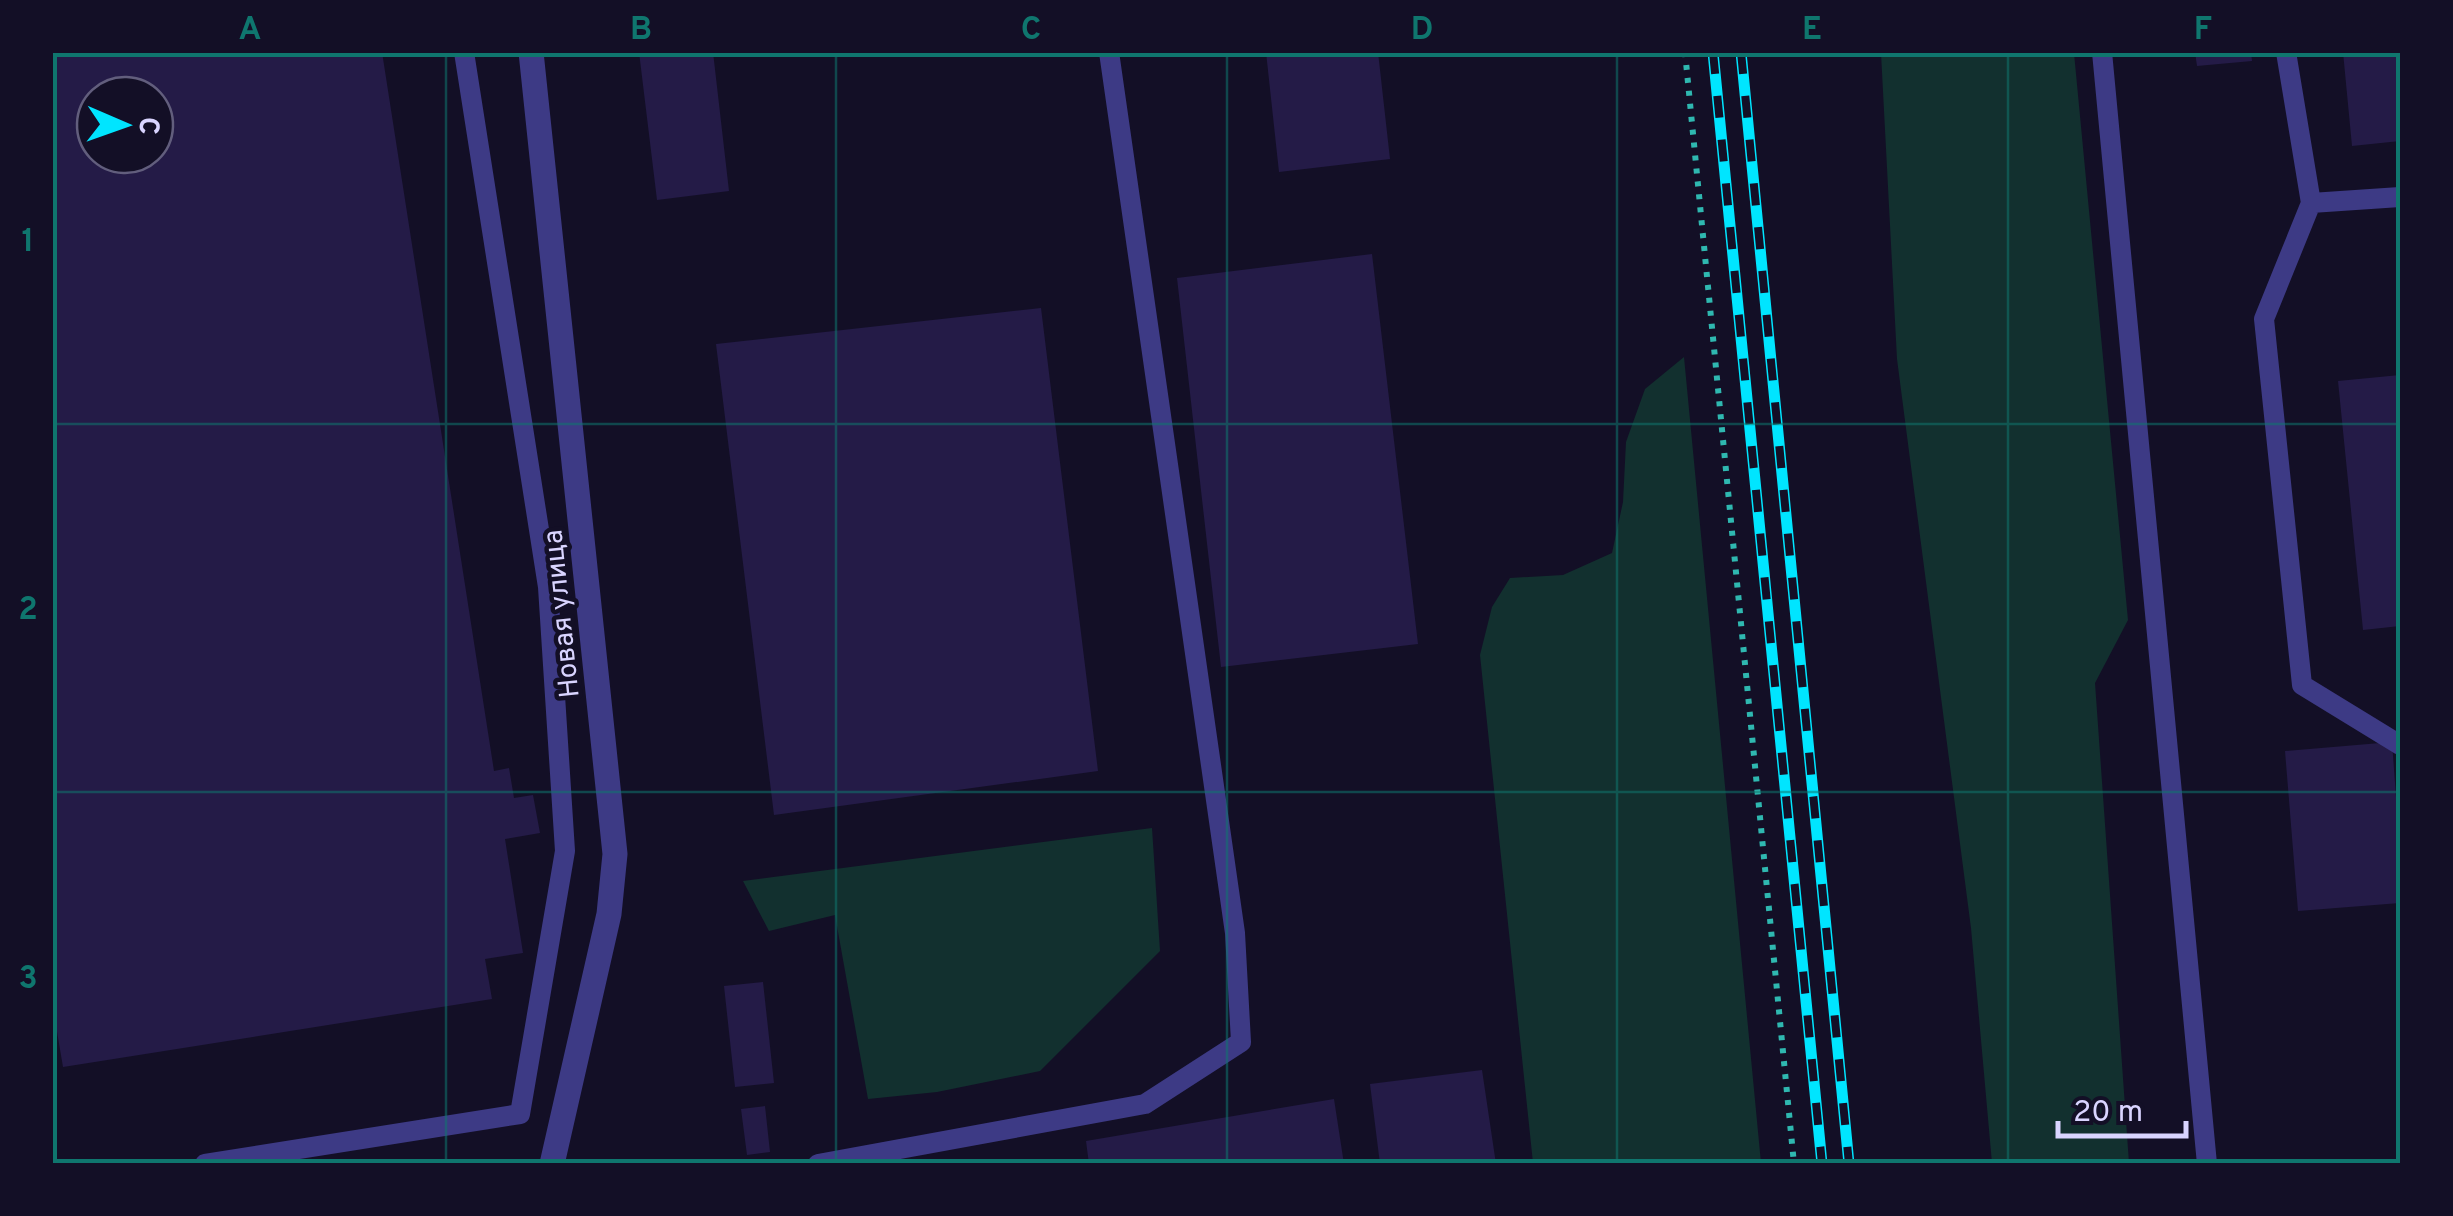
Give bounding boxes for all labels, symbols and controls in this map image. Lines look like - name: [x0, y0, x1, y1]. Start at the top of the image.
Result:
- text: A: [239, 11, 261, 51]
- text: B: [630, 11, 652, 51]
- text: C: [1021, 11, 1041, 51]
- text: D: [1411, 11, 1433, 51]
- text: E: [1802, 11, 1822, 51]
- text: F: [2194, 11, 2212, 51]
- north arrow: [75, 75, 175, 175]
- text: С: [129, 116, 165, 135]
- text: 1: [22, 223, 34, 263]
- street label: Новая улица: [536, 528, 590, 700]
- text: 2: [18, 591, 38, 631]
- text: 3: [18, 960, 38, 1000]
- scale bar: [2058, 1076, 2186, 1138]
- text: 20 m: [2073, 1095, 2143, 1132]

